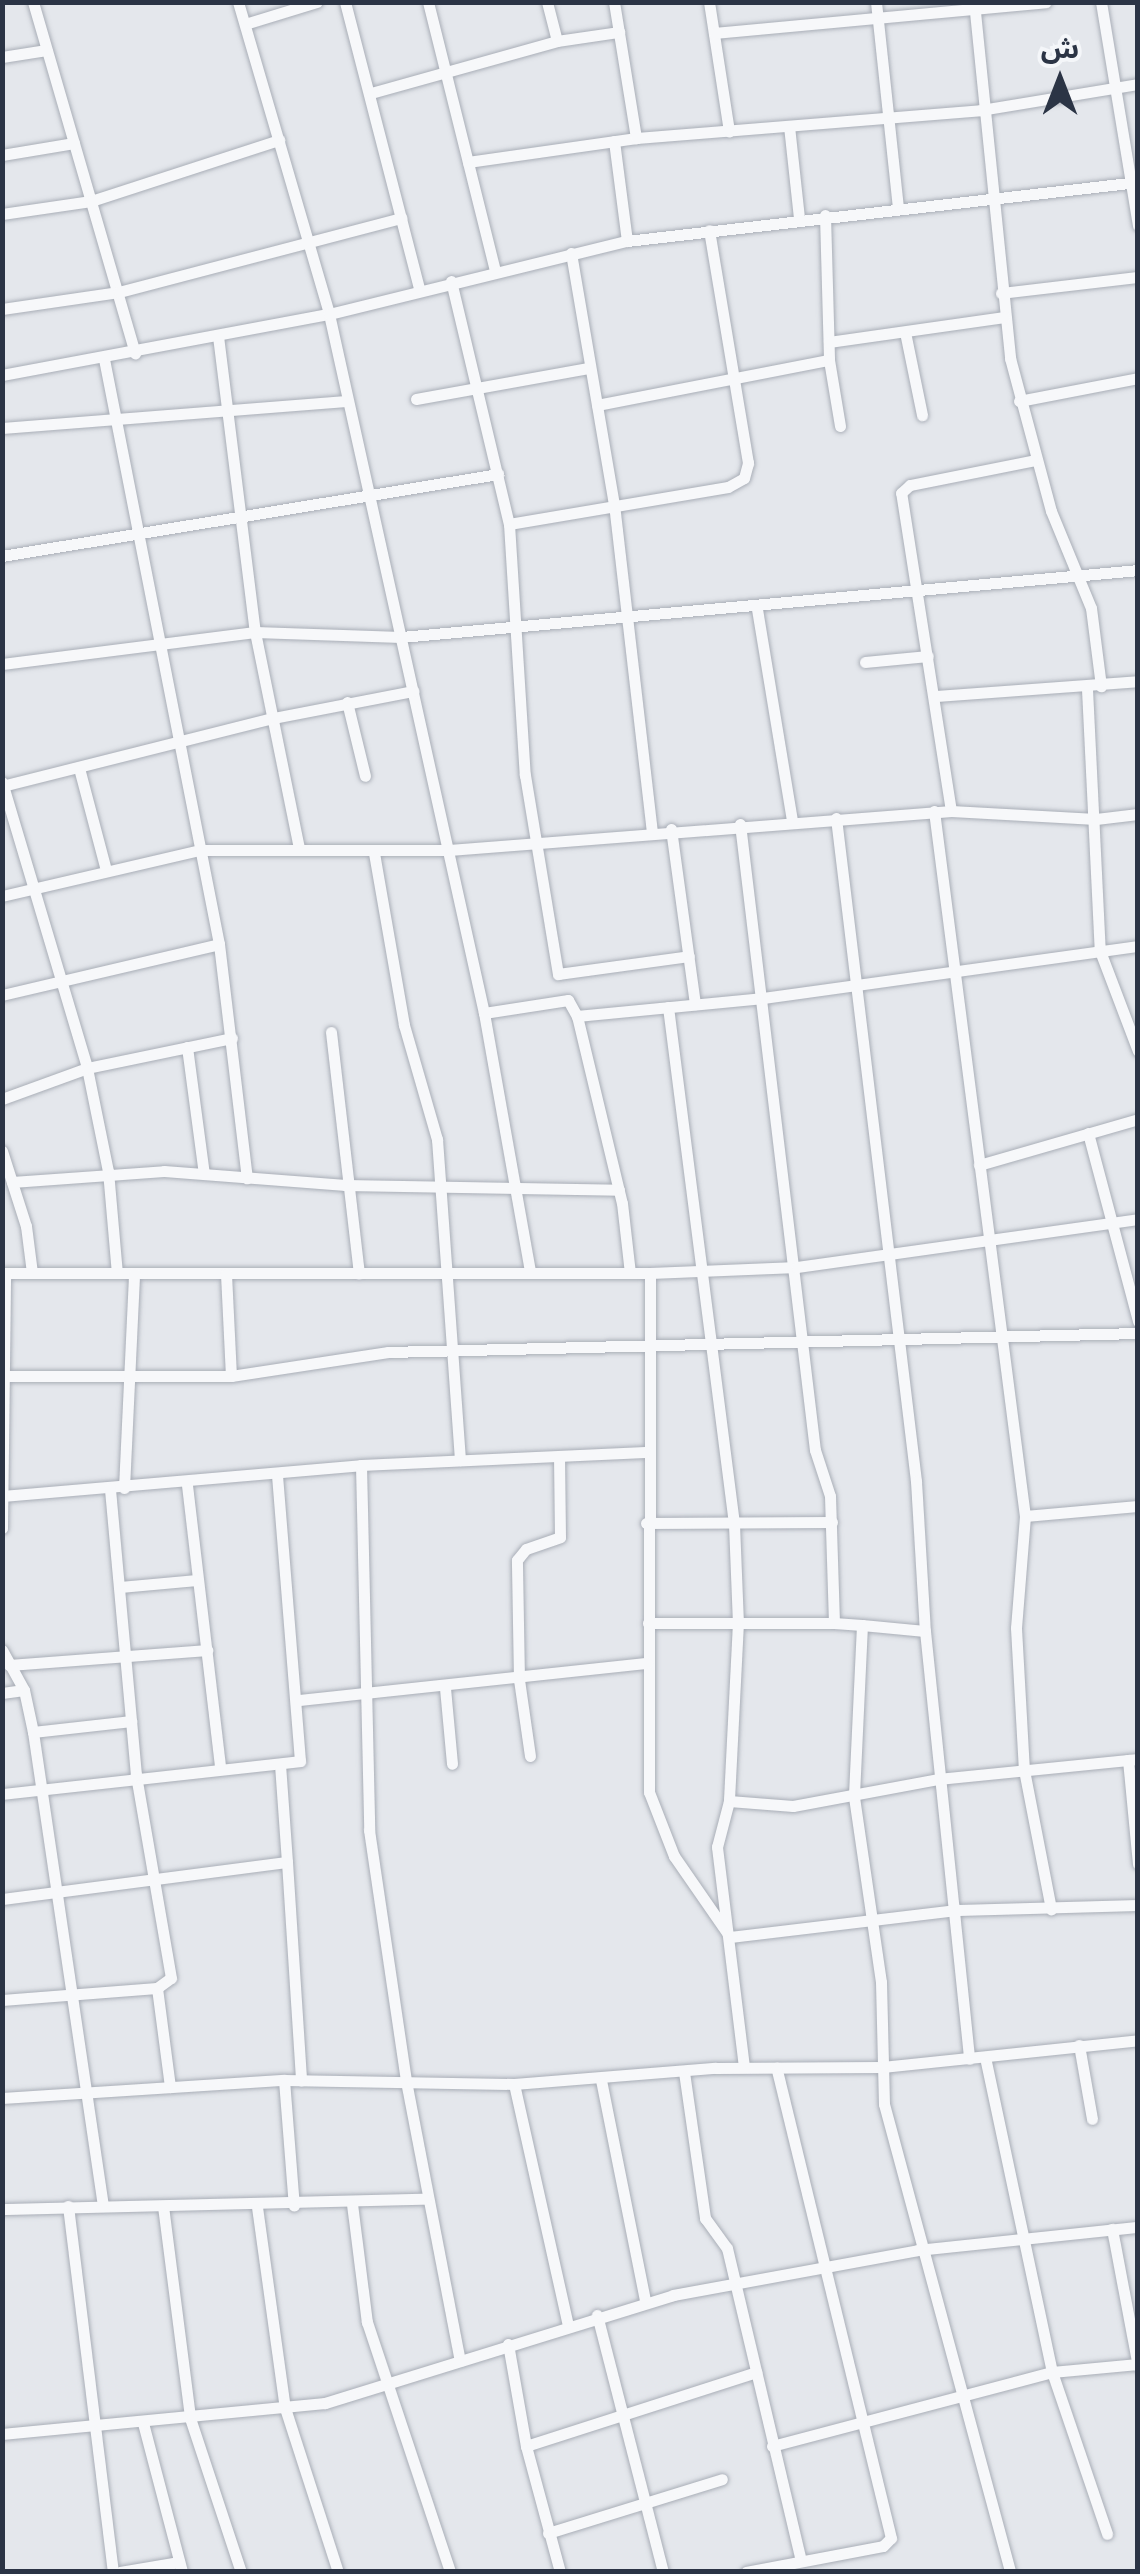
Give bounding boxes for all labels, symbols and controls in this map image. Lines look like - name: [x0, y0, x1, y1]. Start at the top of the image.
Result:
- north arrow: [1010, 30, 1110, 130]
- text: ش: [1041, 36, 1079, 64]

